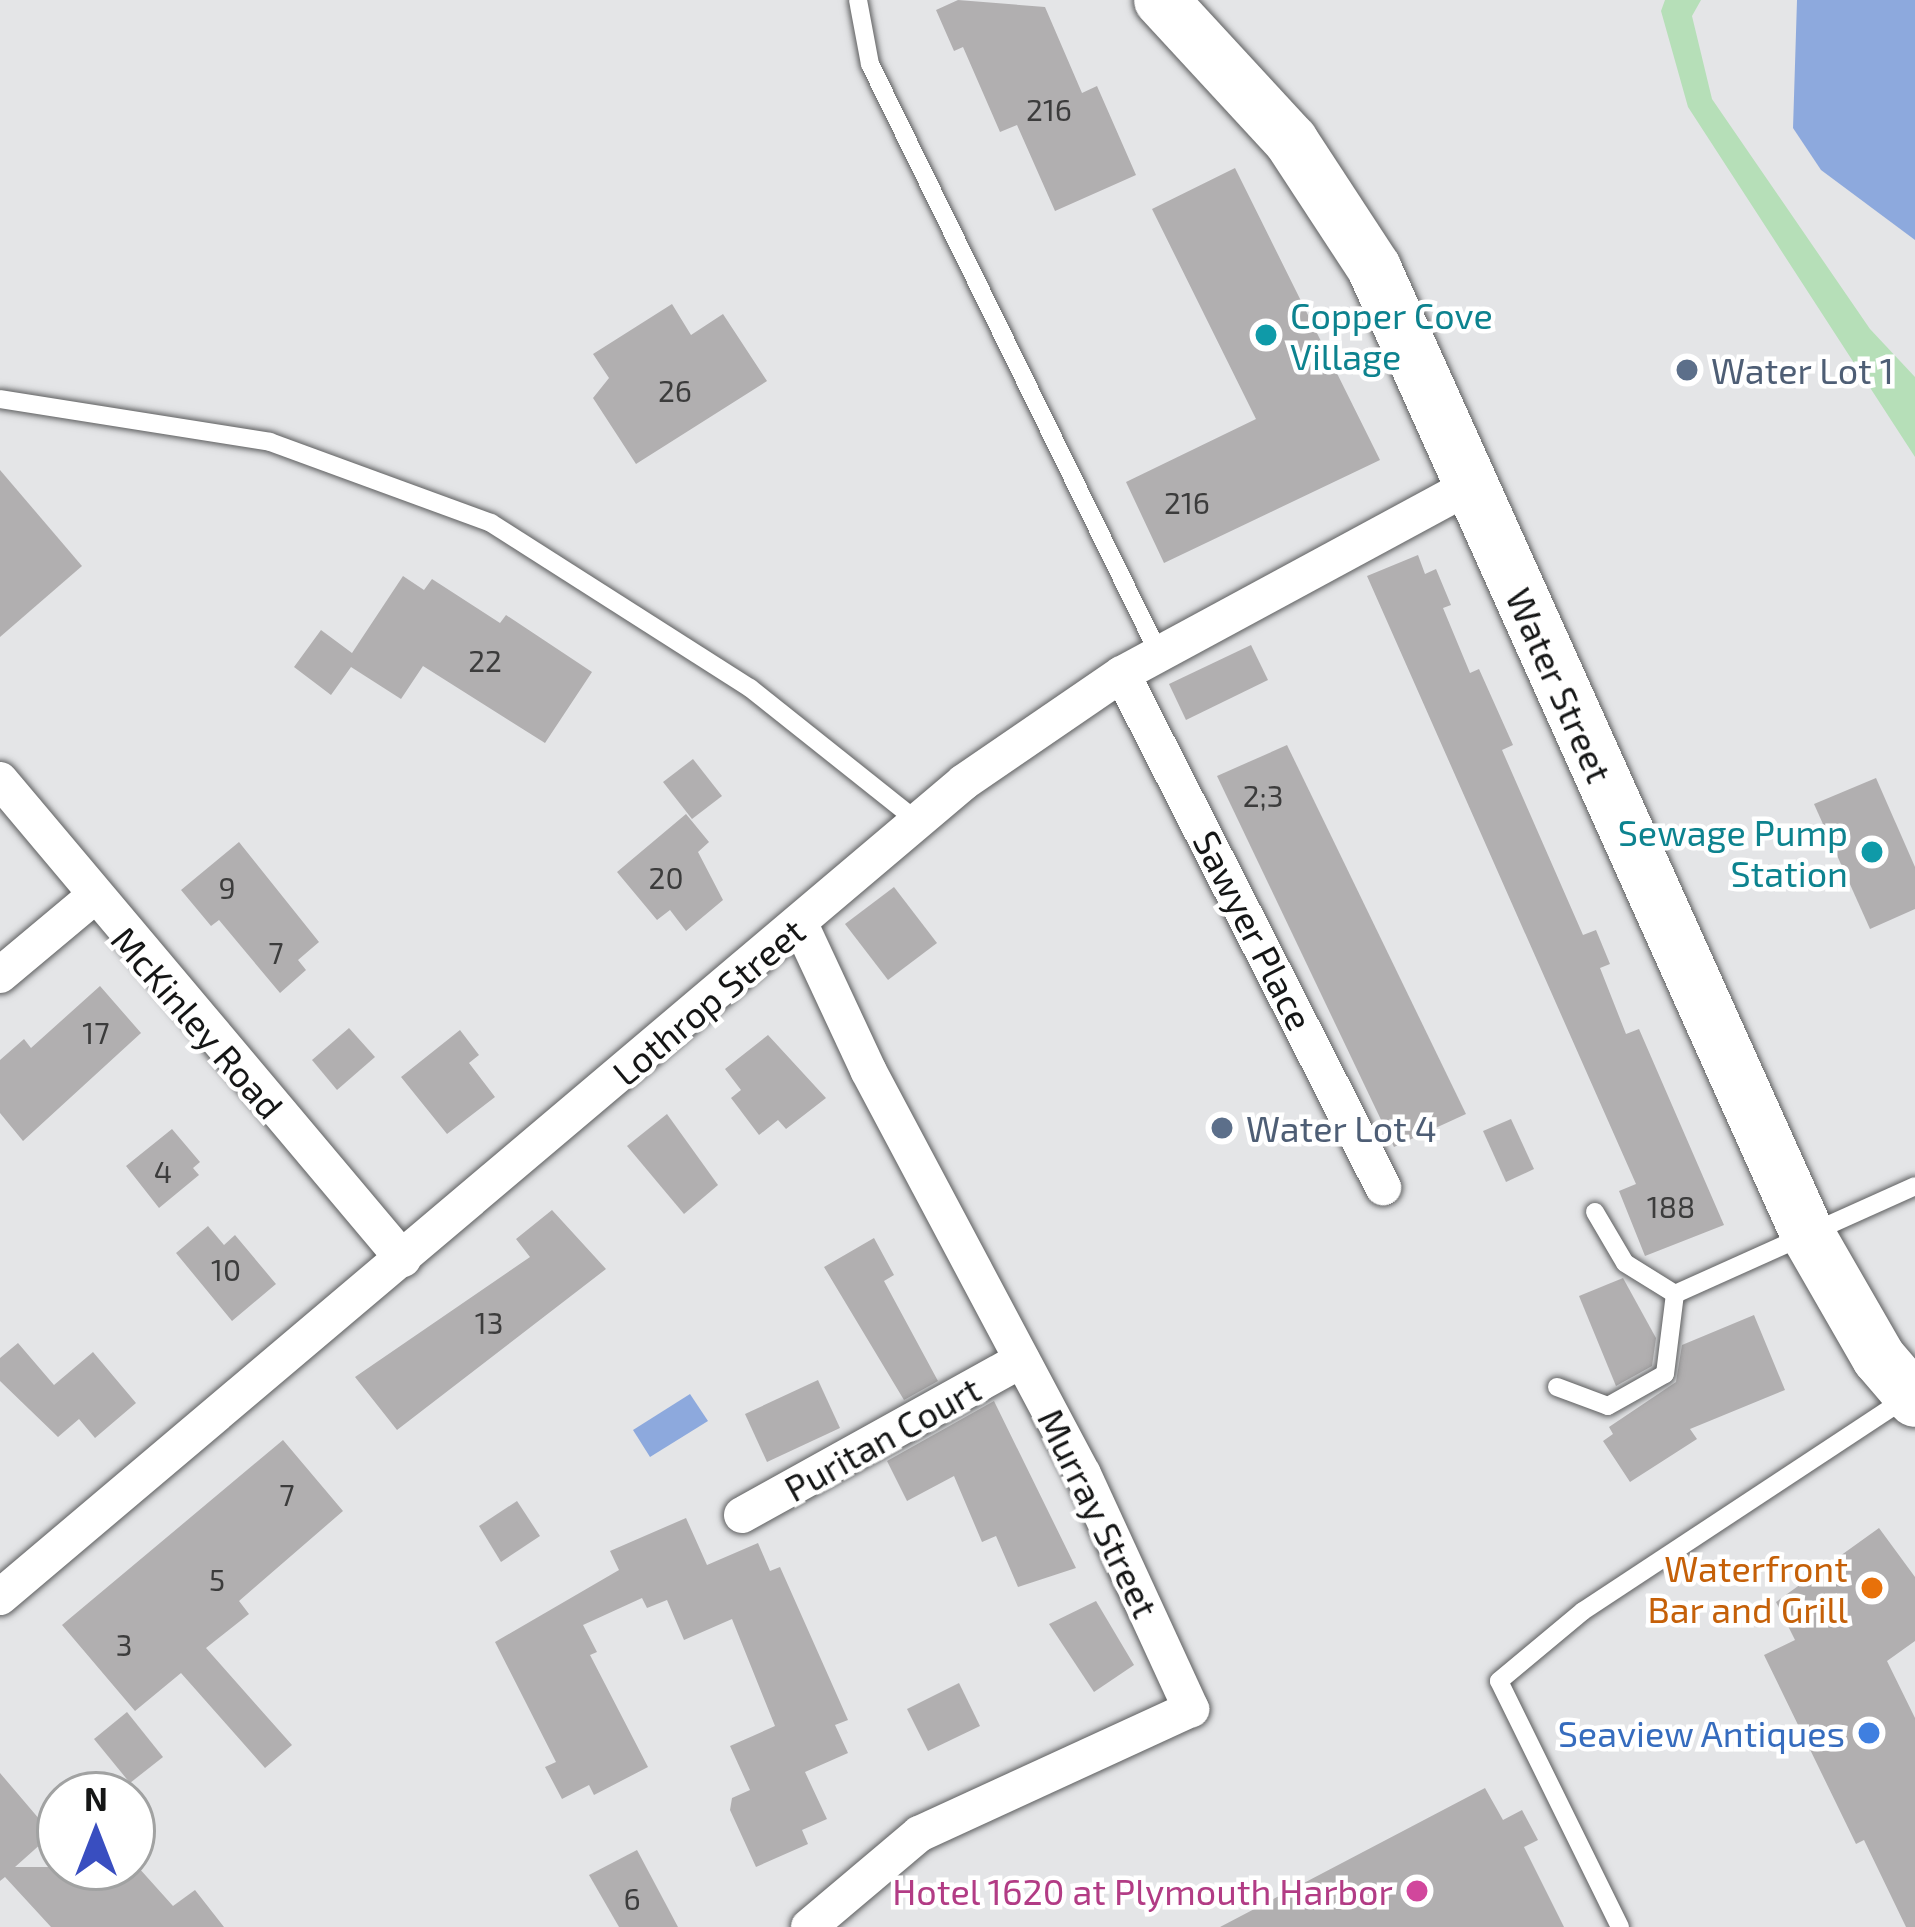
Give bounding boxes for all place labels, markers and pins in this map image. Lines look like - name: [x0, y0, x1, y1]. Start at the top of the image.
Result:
- place label: Copper Cove Village: [1290, 292, 1493, 377]
- marker: Copper Cove Village: [1253, 322, 1279, 348]
- place label: Water Lot 1: [1711, 348, 1895, 392]
- marker: Water Lot 1: [1674, 357, 1700, 383]
- place label: Sewage Pump Station: [1618, 809, 1848, 894]
- marker: Sewage Pump Station: [1859, 839, 1885, 865]
- place label: Water Lot 4: [1246, 1106, 1438, 1150]
- marker: Water Lot 4: [1209, 1115, 1235, 1141]
- place label: Waterfront Bar and Grill: [1647, 1545, 1848, 1630]
- marker: Waterfront Bar and Grill: [1859, 1575, 1885, 1601]
- place label: Seaview Antiques: [1556, 1711, 1845, 1755]
- marker: Seaview Antiques: [1856, 1720, 1882, 1746]
- place label: Hotel 1620 at Plymouth Harbor: [891, 1869, 1393, 1913]
- marker: Hotel 1620 at Plymouth Harbor: [1404, 1878, 1430, 1904]

